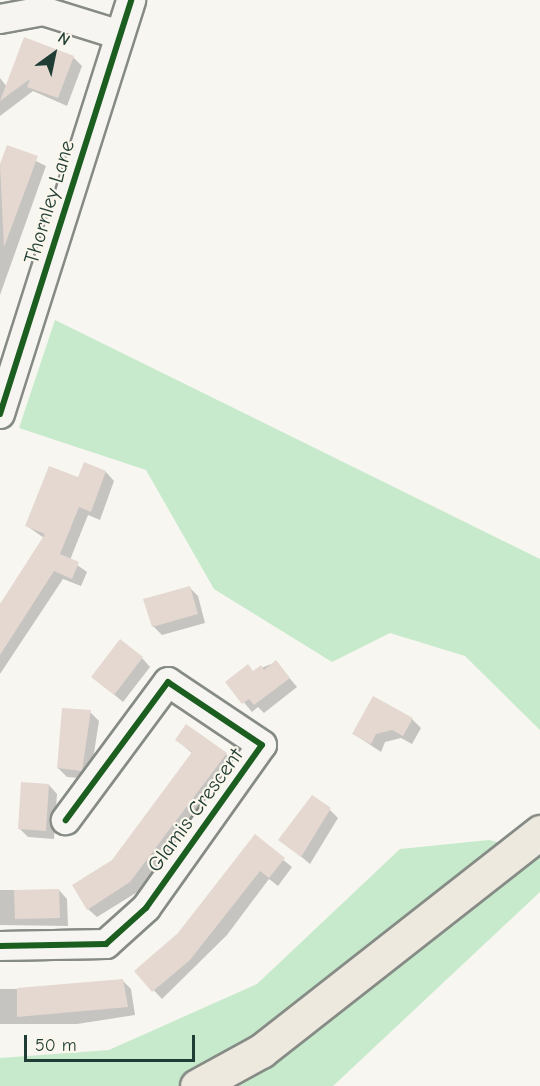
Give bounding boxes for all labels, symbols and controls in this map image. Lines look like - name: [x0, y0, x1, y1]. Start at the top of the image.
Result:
- north arrow: [24, 24, 84, 84]
- text: N: [55, 29, 73, 49]
- street label: Thornley Lane: [18, 137, 80, 267]
- street label: Glamis Crescent: [142, 743, 248, 877]
- scale bar: [27, 1023, 198, 1061]
- text: 50 m: [35, 1035, 77, 1056]

